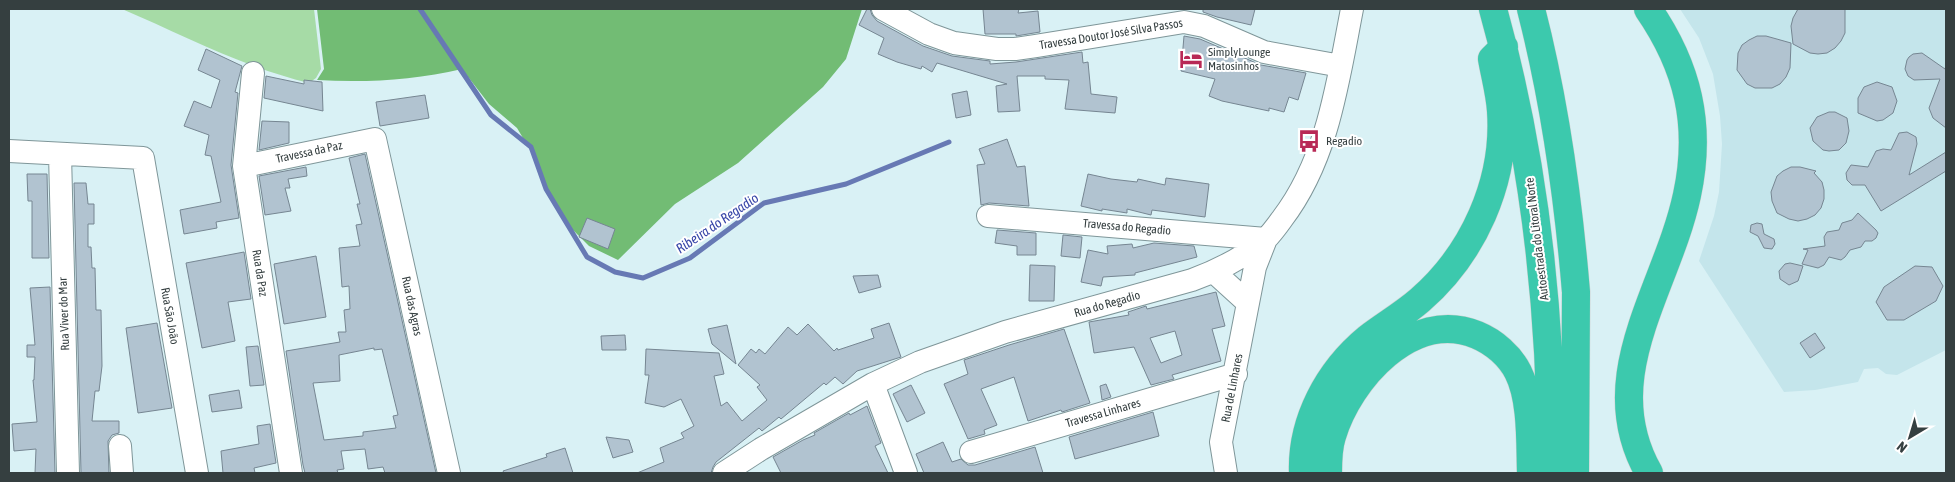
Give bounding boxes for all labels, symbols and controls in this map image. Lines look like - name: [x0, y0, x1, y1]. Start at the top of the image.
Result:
- street label: Travessa Doutor José Silva Passos: [1038, 16, 1184, 52]
- place label: SimplyLounge Matosinhos: [1208, 45, 1270, 73]
- hotel icon: SimplyLounge Matosinhos: [1178, 46, 1204, 72]
- bus stop icon: Regadio: [1296, 128, 1322, 154]
- place label: Regadio: [1326, 134, 1362, 148]
- street label: Travessa da Paz: [274, 138, 344, 166]
- street label: Autoestrada do Litoral Norte: [1523, 177, 1551, 301]
- water label: Ribeira do Regadio: [673, 189, 762, 256]
- street label: Travessa do Regadio: [1082, 216, 1172, 238]
- street label: Rua da Paz: [249, 248, 271, 298]
- street label: Rua das Agras: [399, 275, 425, 337]
- street label: Rua Viver do Mar: [56, 277, 72, 351]
- street label: Rua São João: [158, 286, 182, 346]
- street label: Rua do Regadio: [1072, 288, 1142, 320]
- street label: Rua de Linhares: [1218, 352, 1246, 424]
- street label: Travessa Linhares: [1064, 396, 1142, 430]
- north arrow: [1885, 412, 1935, 462]
- text: N: [1894, 438, 1910, 456]

